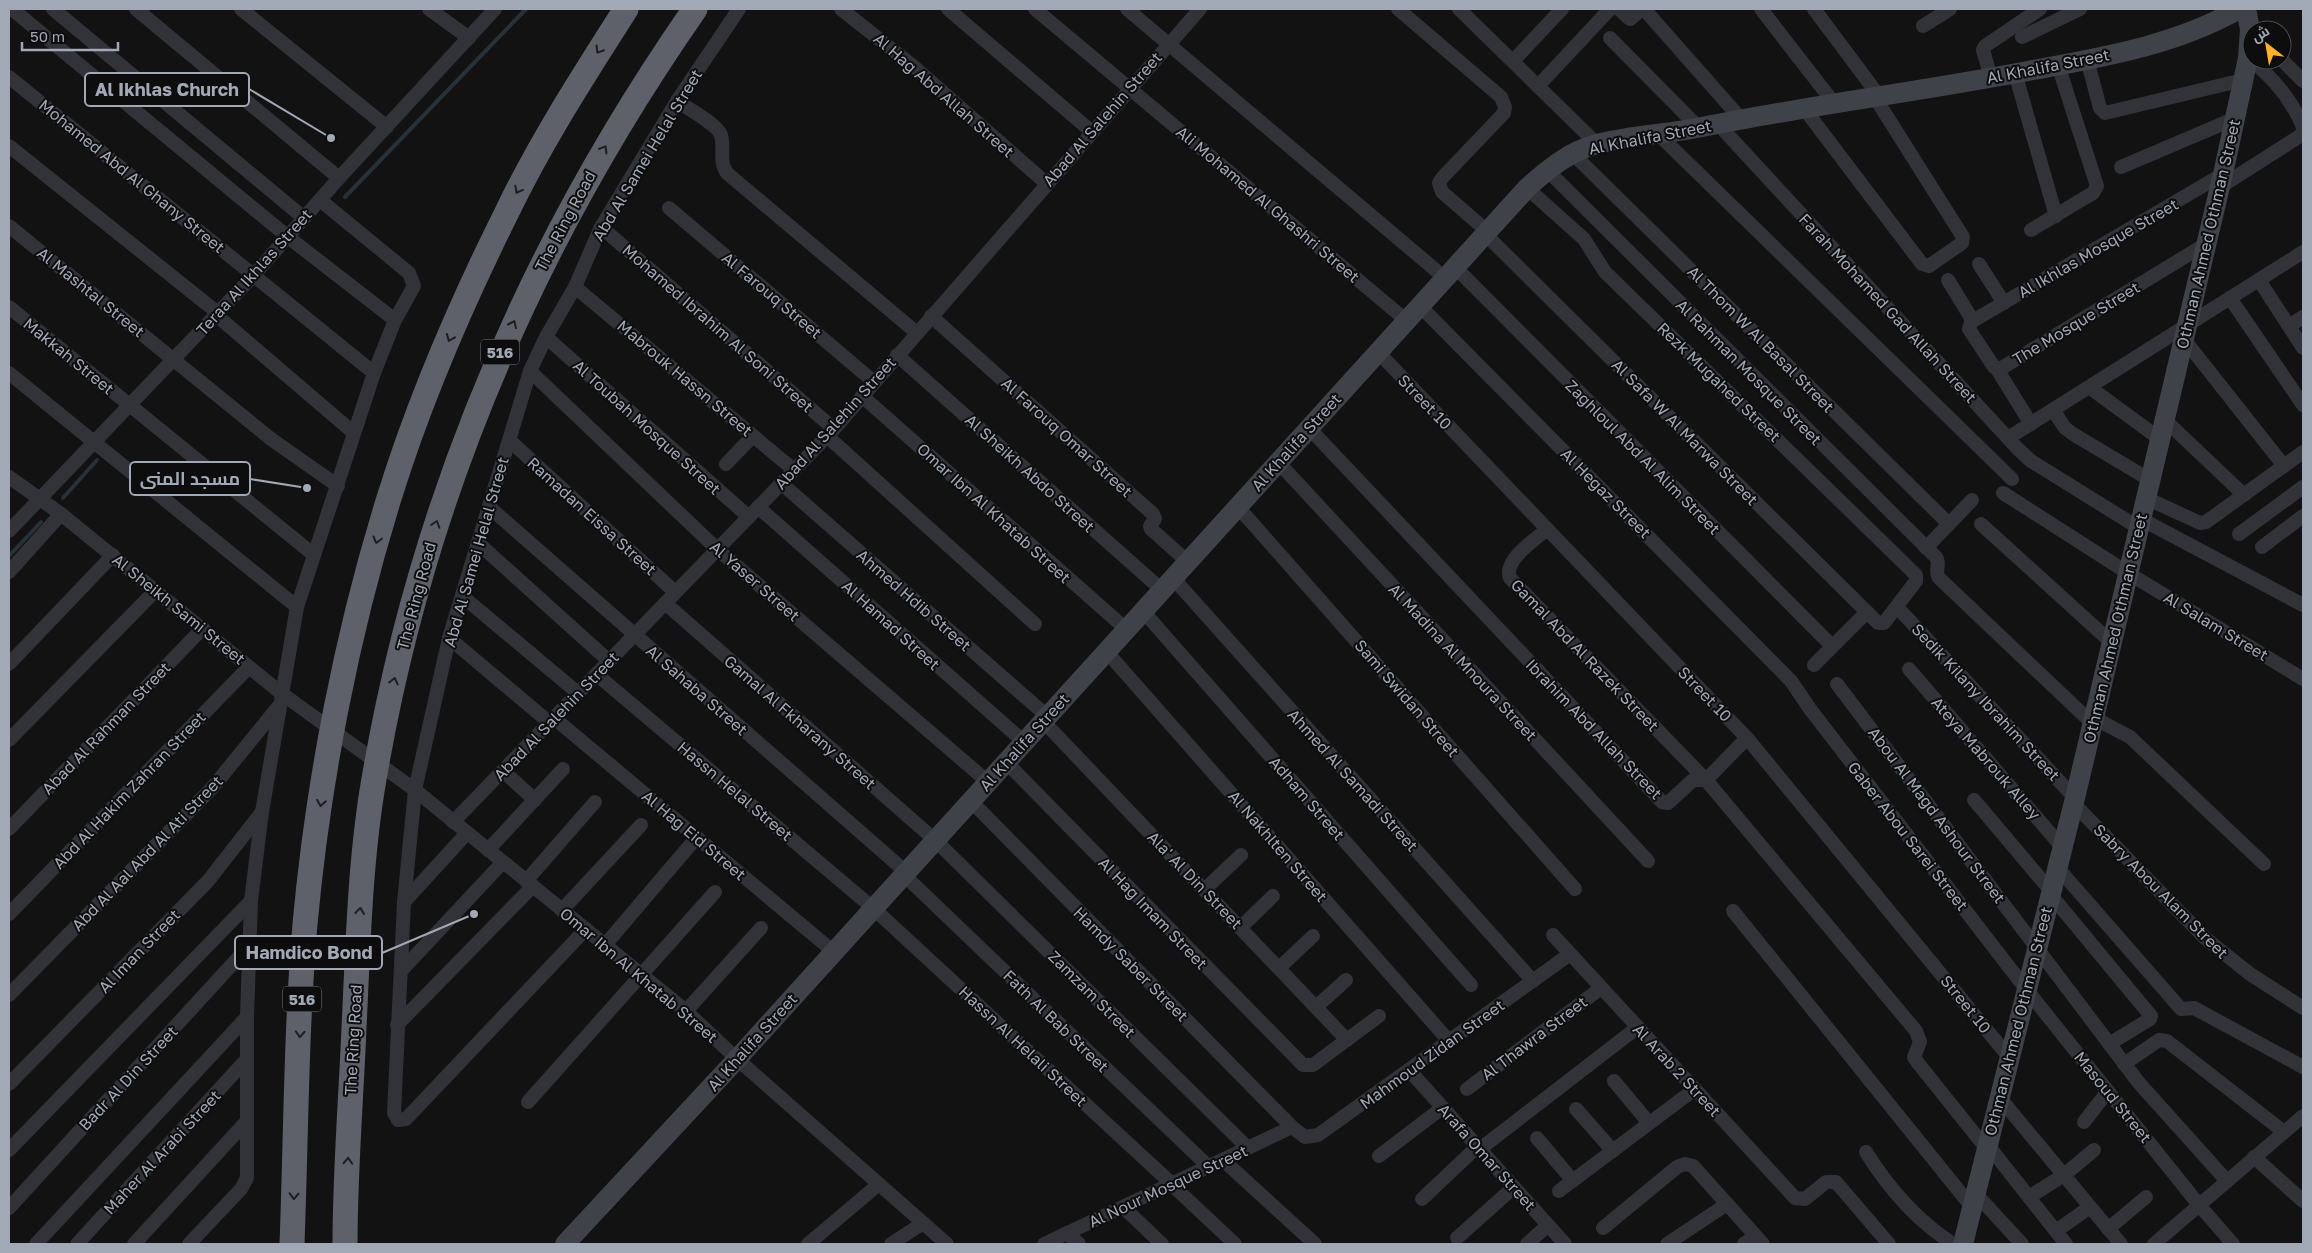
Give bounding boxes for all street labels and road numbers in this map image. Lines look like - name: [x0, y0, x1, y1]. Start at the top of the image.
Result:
- street label: Al Hag Abd Allah Street: [870, 28, 1018, 162]
- street label: Al Khalifa Street: [1985, 44, 2111, 88]
- street label: Abad Al Salehin Street: [1038, 48, 1166, 190]
- street label: Abd Al Samei Helal Street: [588, 65, 706, 245]
- street label: Mohamed Abd Al Ghany Street: [35, 95, 229, 257]
- street label: Al Khalifa Street: [1587, 115, 1713, 159]
- street label: Othman Ahmed Othman Street: [2172, 117, 2244, 351]
- street label: Ali Mohamed Al Ghashri Street: [1172, 121, 1364, 287]
- street label: The Ring Road: [530, 167, 600, 275]
- street label: Al Ikhlas Mosque Street: [2014, 194, 2182, 302]
- street label: Teraa Al Ikhlas Street: [192, 205, 316, 339]
- street label: Farah Mohamed Gad Allah Street: [1795, 209, 1981, 407]
- street label: Mohamed Ibrahim Al Soni Street: [618, 240, 818, 416]
- street label: Al Mashtal Street: [33, 243, 149, 341]
- street label: Al Farouq Street: [718, 247, 826, 343]
- street label: Al Thom W Al Basal Street: [1683, 261, 1839, 417]
- street label: The Mosque Street: [2009, 277, 2143, 369]
- street label: Al Rahman Mosque Street: [1672, 295, 1826, 449]
- street label: Makkah Street: [20, 313, 118, 399]
- street label: Mabrouk Hassn Street: [613, 316, 757, 440]
- street label: Rezk Mugahed Street: [1653, 318, 1785, 446]
- road number: 516: [481, 340, 519, 364]
- street label: Abad Al Salehin Street: [770, 352, 900, 494]
- street label: Al Toubah Mosque Street: [569, 355, 725, 499]
- street label: Al Safa W Al Marwa Street: [1608, 355, 1762, 509]
- street label: Street 10: [1394, 370, 1456, 434]
- street label: Al Farouq Omar Street: [997, 373, 1137, 501]
- street label: Zaghloul Abd Al Alim Street: [1561, 375, 1725, 539]
- street label: Al Khalifa Street: [1247, 389, 1345, 495]
- street label: Al Sheikh Abdo Street: [961, 410, 1099, 536]
- street label: Omar Ibn Al Khatab Street: [913, 439, 1075, 587]
- street label: Al Hegaz Street: [1557, 444, 1655, 542]
- street label: Ramadan Eissa Street: [523, 453, 661, 579]
- street label: Abd Al Samei Helal Street: [439, 455, 513, 649]
- street label: Othman Ahmed Othman Street: [2079, 511, 2151, 745]
- street label: Al Yaser Street: [706, 536, 804, 626]
- street label: The Ring Road: [392, 540, 440, 652]
- street label: Ahmed Hdib Street: [853, 545, 975, 655]
- street label: Al Sheikh Sami Street: [109, 549, 249, 669]
- street label: Gamal Abd Al Razek Street: [1507, 575, 1663, 735]
- street label: Al Hamad Street: [838, 576, 944, 674]
- street label: Al Madina Al Mnoura Street: [1385, 579, 1541, 745]
- street label: Al Salam Street: [2160, 587, 2272, 665]
- street label: Sedik Kilany Ibrahim Street: [1908, 619, 2064, 785]
- street label: Sami Swidan Street: [1351, 635, 1463, 761]
- street label: Al Sahaba Street: [642, 640, 752, 740]
- street label: Abad Al Salehin Street: [489, 647, 623, 785]
- street label: Gamal Al Fkharany Street: [720, 651, 880, 793]
- street label: Ibrahim Abd Allah Street: [1522, 655, 1666, 803]
- street label: Abad Al Rahman Street: [37, 657, 175, 799]
- street label: Street 10: [1674, 662, 1736, 726]
- street label: Al Khalifa Street: [975, 689, 1073, 795]
- street label: Ateya Mabrouk Alley: [1927, 692, 2045, 824]
- street label: Ahmed Al Samadi Street: [1284, 704, 1422, 856]
- street label: Abd Al Hakim Zahran Street: [48, 707, 210, 873]
- street label: Abou Al Magd Ashour Street: [1864, 723, 2010, 907]
- street label: Hassn Helal Street: [673, 737, 797, 845]
- street label: Adham Street: [1265, 752, 1349, 844]
- street label: Gaber Abou Sarei Street: [1844, 757, 1972, 915]
- street label: Abd Al Aal Abd Al Ati Street: [67, 771, 227, 935]
- street label: Al Hag Eid Street: [638, 786, 750, 884]
- street label: Al Nakhlten Street: [1224, 786, 1332, 906]
- street label: Sabry Abou Alam Street: [2089, 819, 2233, 963]
- street label: Ala' Al Din Street: [1143, 827, 1247, 933]
- street label: Al Hag Imam Street: [1094, 853, 1212, 973]
- street label: Hamdy Saber Street: [1069, 902, 1193, 1026]
- street label: Omar Ibn Al Khatab Street: [556, 903, 722, 1047]
- street label: Othman Ahmed Othman Street: [1980, 904, 2056, 1138]
- street label: Al Iman Street: [94, 905, 184, 997]
- street label: Zamzam Street: [1044, 946, 1140, 1042]
- street label: Fath Al Bab Street: [999, 966, 1113, 1076]
- street label: Street 10: [1937, 971, 1995, 1037]
- street label: Hassn Al Helali Street: [955, 981, 1091, 1111]
- street label: The Ring Road: [340, 984, 366, 1096]
- road number: 516: [283, 986, 321, 1012]
- street label: Al Khalifa Street: [703, 989, 801, 1095]
- street label: Al Thawra Street: [1477, 992, 1591, 1084]
- street label: Mahmoud Zidan Street: [1356, 995, 1508, 1113]
- street label: Al Arab 2 Street: [1629, 1019, 1725, 1121]
- street label: Badr Al Din Street: [74, 1021, 182, 1135]
- street label: Masoud Street: [2070, 1047, 2156, 1147]
- street label: Maher Al Arabi Street: [99, 1086, 225, 1218]
- street label: Arafa Omar Street: [1434, 1099, 1540, 1215]
- street label: Al Nour Mosque Street: [1085, 1140, 1251, 1232]

